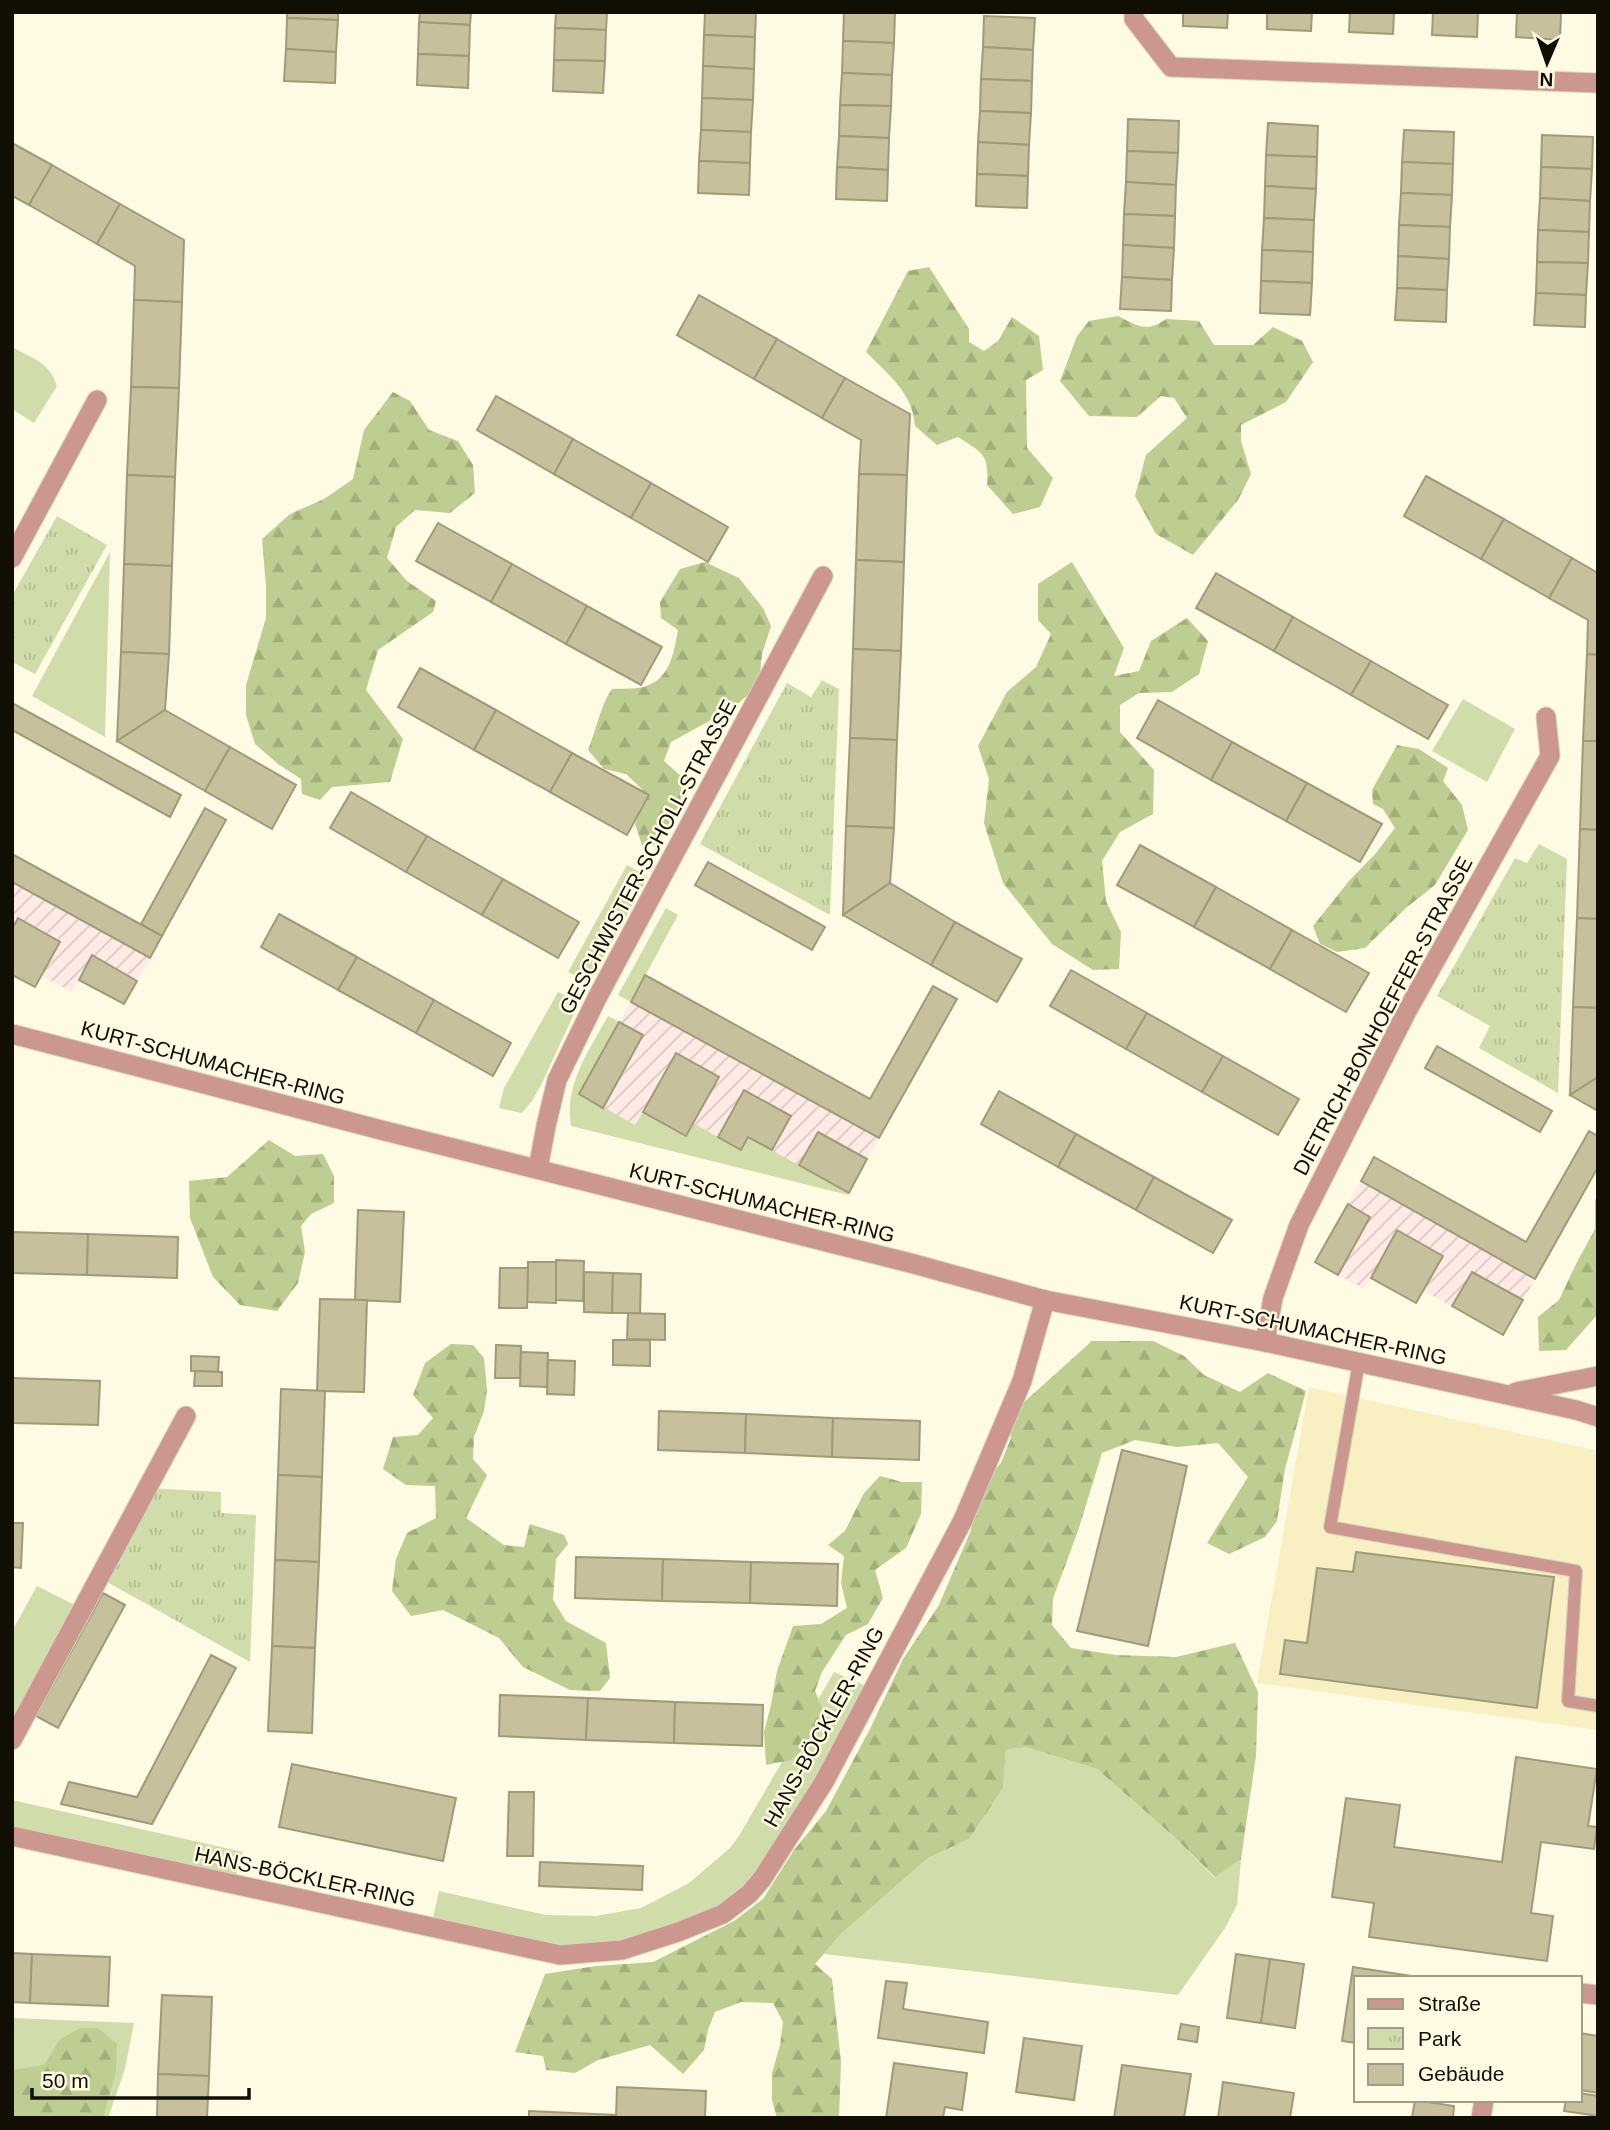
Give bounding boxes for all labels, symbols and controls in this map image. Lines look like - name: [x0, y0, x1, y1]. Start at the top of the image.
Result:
- north arrow: [1512, 28, 1582, 98]
- text: N: [1539, 69, 1554, 90]
- street label: GESCHWISTER-SCHOLL-STRASSE: [555, 696, 740, 1018]
- street label: DIETRICH-BONHOEFFER-STRASSE: [1289, 853, 1477, 1179]
- street label: KURT-SCHUMACHER-RING: [78, 1016, 348, 1109]
- street label: KURT-SCHUMACHER-RING: [627, 1158, 897, 1247]
- street label: KURT-SCHUMACHER-RING: [1177, 1290, 1449, 1369]
- street label: HANS-BÖCKLER-RING: [759, 1623, 888, 1831]
- street label: HANS-BÖCKLER-RING: [193, 1842, 418, 1911]
- legend: [1354, 1976, 1582, 2102]
- text: Straße: [1418, 1992, 1481, 2015]
- text: Park: [1418, 2027, 1462, 2050]
- scale bar: [32, 2056, 248, 2100]
- text: Gebäude: [1418, 2062, 1504, 2085]
- text: 50 m: [42, 2069, 89, 2092]

